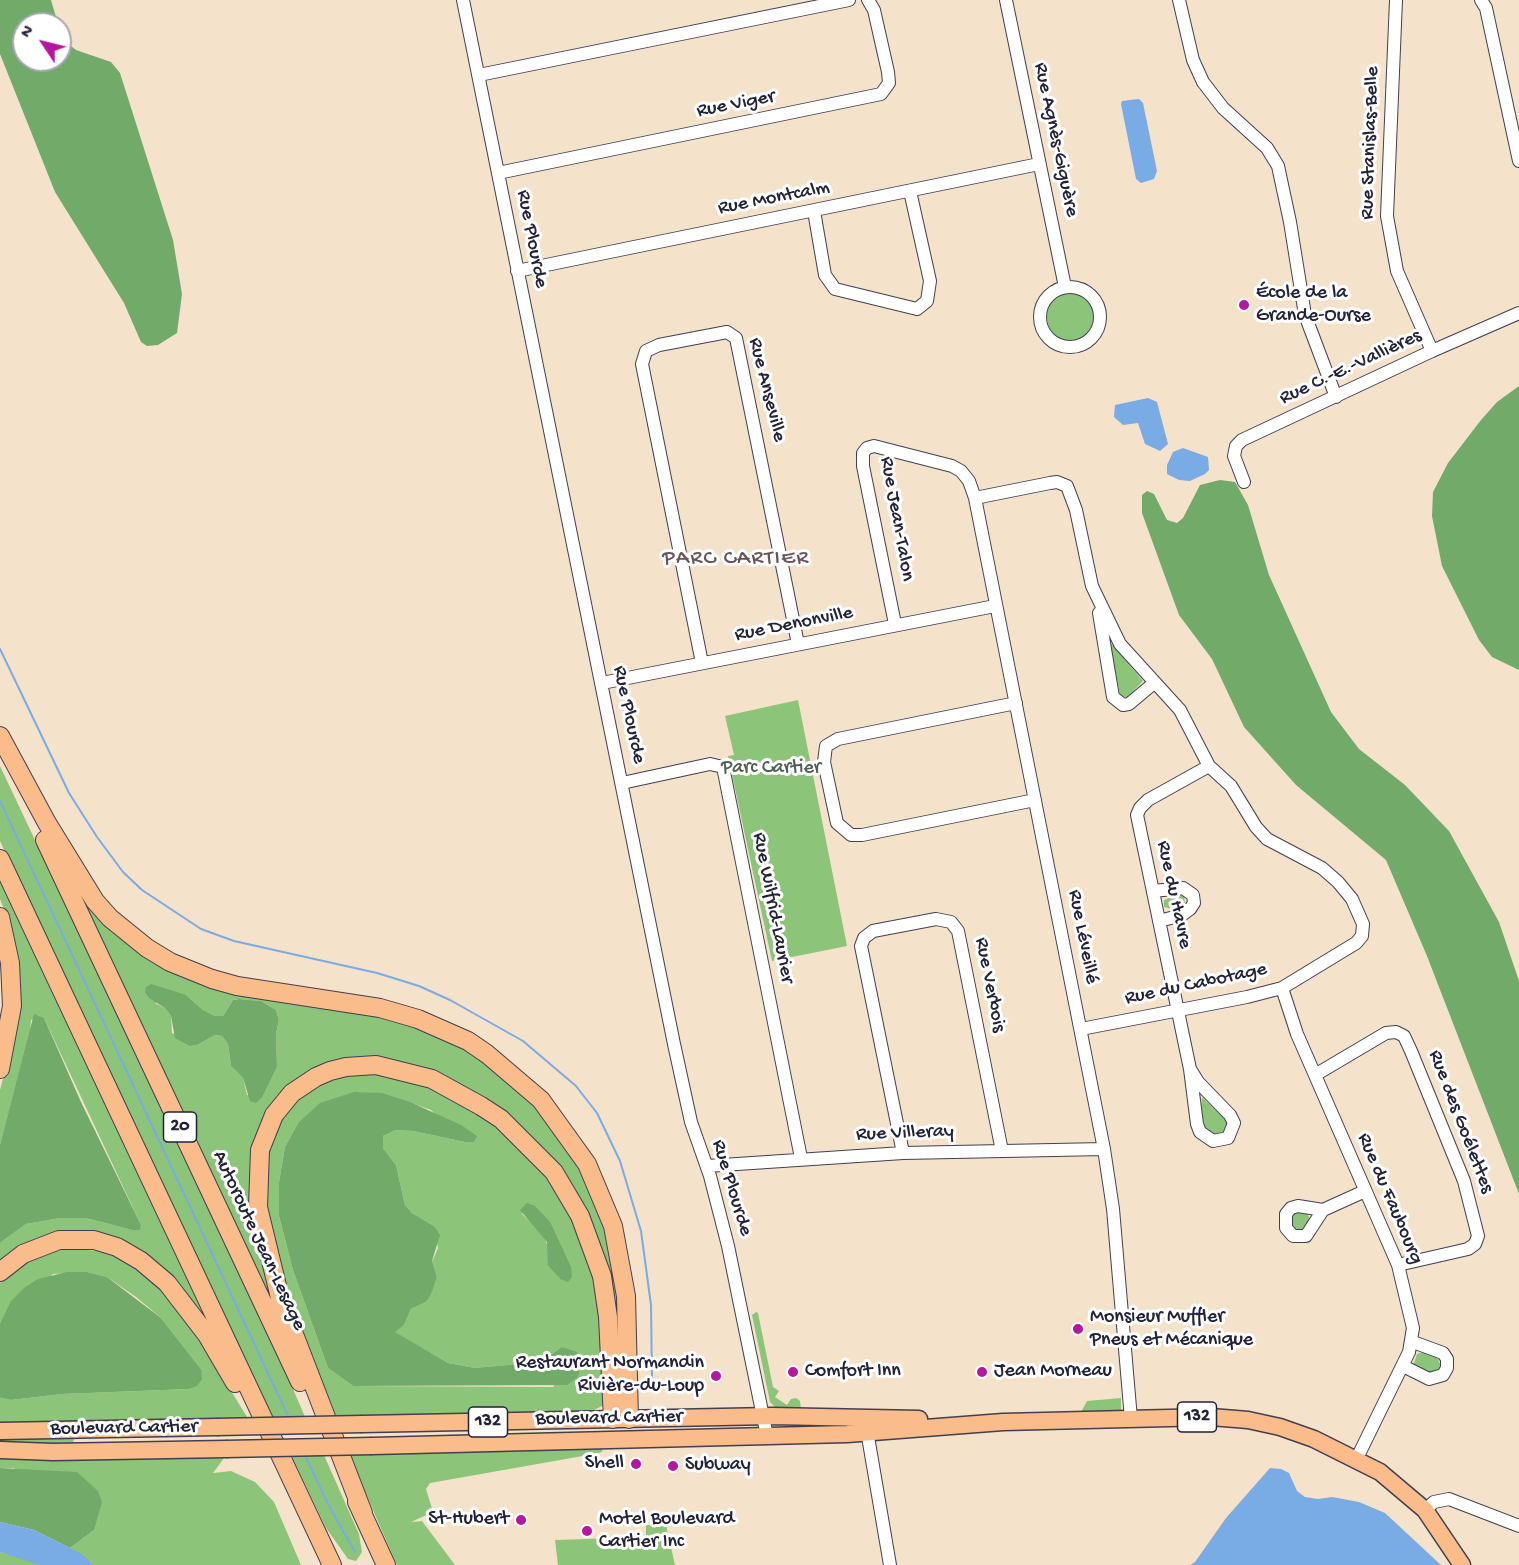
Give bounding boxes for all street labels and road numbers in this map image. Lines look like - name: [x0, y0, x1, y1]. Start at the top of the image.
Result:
- street label: Rue Agnès-Giguère: [1027, 61, 1083, 219]
- street label: Rue Stanislas-Belle: [1356, 66, 1386, 220]
- street label: Rue Viger: [695, 86, 777, 124]
- street label: Rue Montcalm: [716, 176, 832, 222]
- street label: Rue Plourde: [510, 188, 552, 290]
- street label: Rue C.-E.-Vallières: [1276, 325, 1426, 411]
- street label: Rue Anseville: [742, 336, 790, 444]
- street label: Rue Jean-Talon: [873, 455, 919, 583]
- street label: Rue Denonville: [733, 602, 855, 648]
- street label: Rue Plourde: [606, 664, 650, 766]
- street label: Rue Wilfrid-Laurier: [746, 831, 798, 985]
- street label: Rue du Havre: [1150, 839, 1196, 951]
- street label: Rue Léveillé: [1061, 888, 1103, 986]
- street label: Rue Verbois: [968, 936, 1010, 1034]
- street label: Rue du Cabotage: [1123, 958, 1269, 1012]
- street label: Rue des Goélettes: [1422, 1047, 1498, 1197]
- road number: 20: [164, 1112, 196, 1142]
- street label: Rue Villeray: [856, 1120, 954, 1148]
- street label: Rue du Faubourg: [1351, 1130, 1427, 1268]
- street label: Rue Plourde: [705, 1137, 757, 1239]
- street label: Autoroute Jean-Lesage: [206, 1147, 310, 1335]
- road number: 132: [1178, 1402, 1216, 1432]
- street label: Boulevard Cartier: [535, 1406, 683, 1432]
- road number: 132: [468, 1407, 508, 1437]
- street label: Boulevard Cartier: [50, 1416, 198, 1442]

